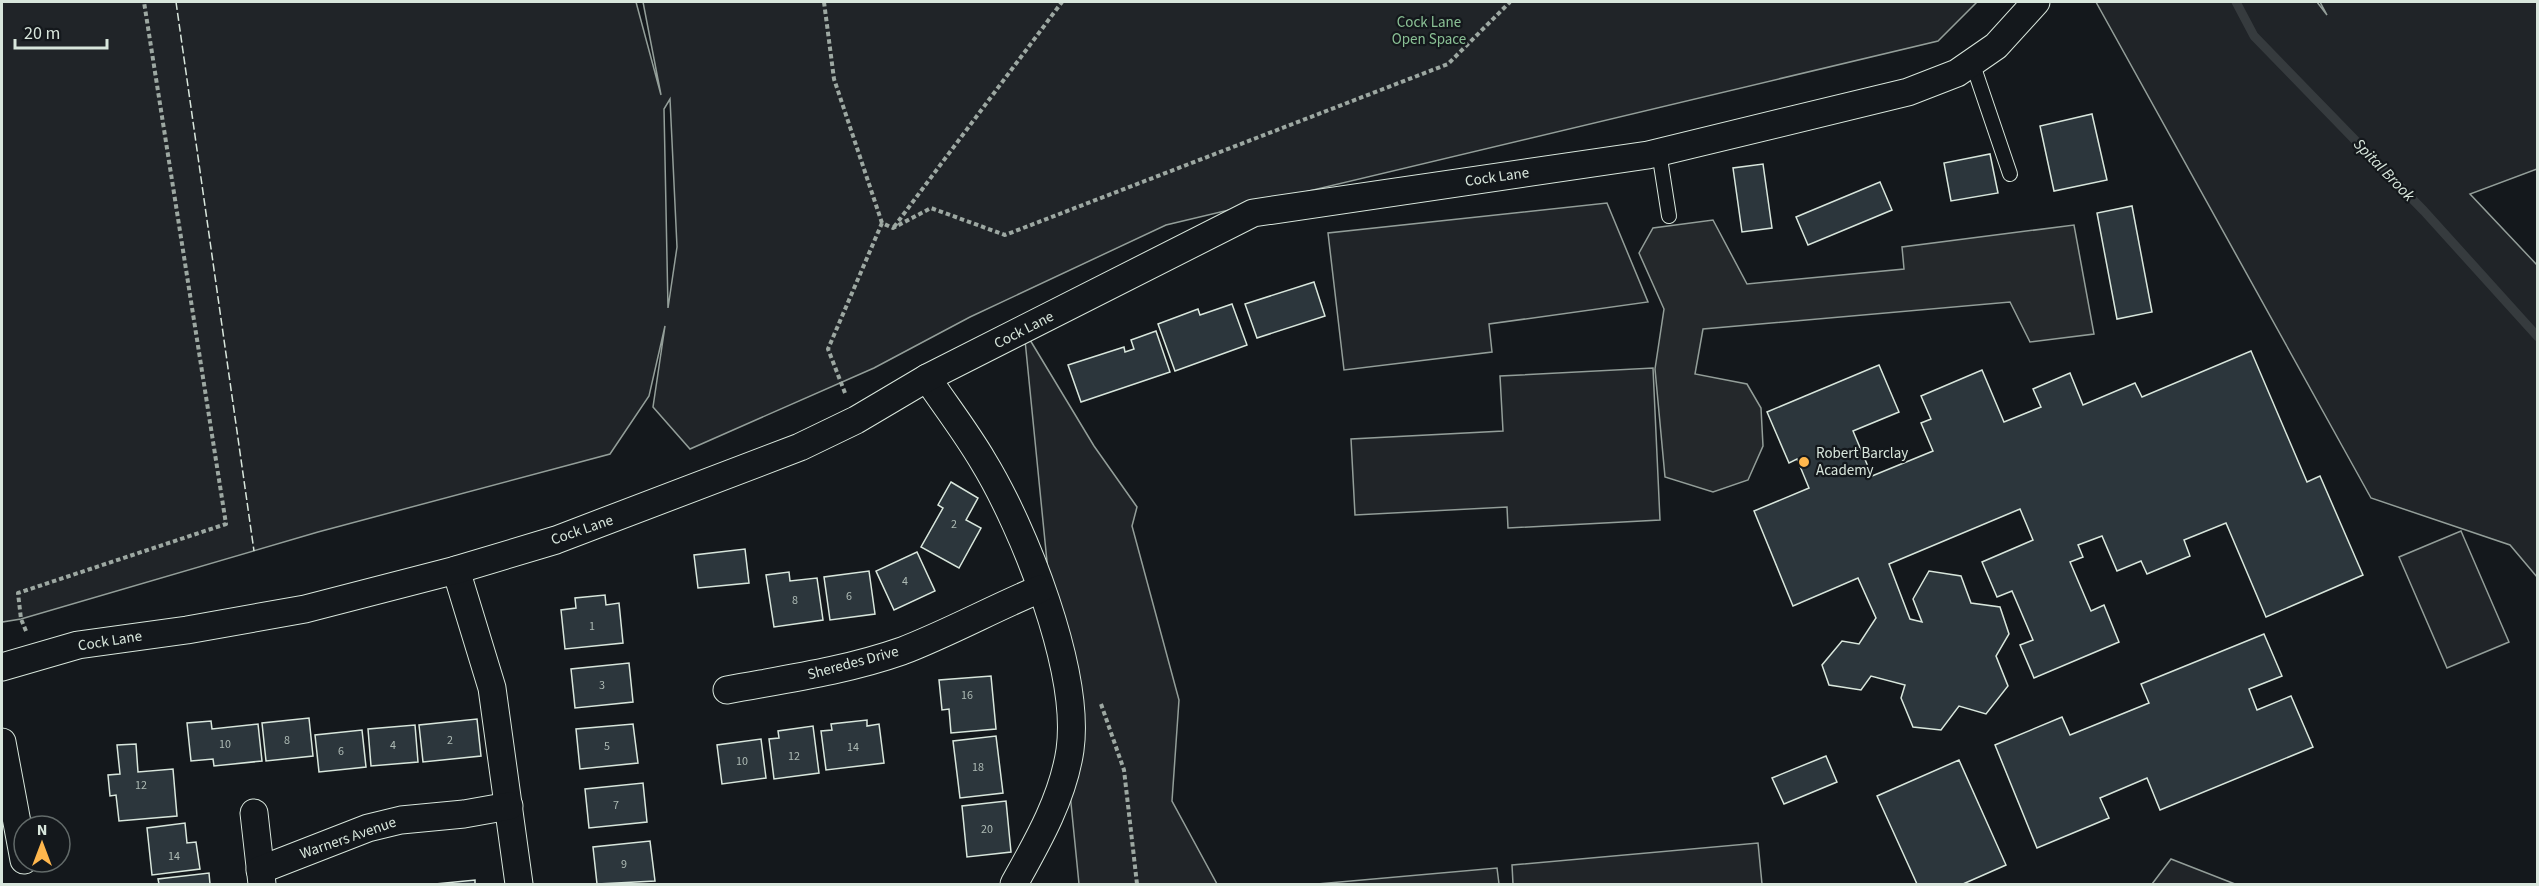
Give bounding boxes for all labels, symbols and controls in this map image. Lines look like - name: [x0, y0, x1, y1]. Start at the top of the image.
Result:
- scale bar: [15, 12, 106, 50]
- park label: Cock Lane Open Space: [1392, 12, 1466, 50]
- text: 20 m: [24, 21, 60, 46]
- water label: Spital Brook: [2348, 134, 2420, 207]
- street label: Cock Lane: [1464, 162, 1530, 192]
- street label: Cock Lane: [991, 306, 1057, 354]
- place label: Robert Barclay Academy: [1816, 443, 1908, 481]
- marker: Robert Barclay Academy: [1797, 455, 1811, 469]
- street label: Cock Lane: [548, 510, 616, 550]
- house number: 2: [951, 516, 957, 533]
- house number: 4: [902, 573, 908, 590]
- house number: 6: [846, 588, 852, 605]
- house number: 8: [792, 592, 798, 609]
- house number: 1: [589, 618, 595, 635]
- street label: Cock Lane: [77, 626, 143, 656]
- street label: Sheredes Drive: [805, 641, 901, 685]
- house number: 3: [599, 677, 605, 694]
- house number: 16: [961, 687, 973, 704]
- house number: 8: [284, 732, 290, 749]
- house number: 2: [447, 732, 453, 749]
- house number: 10: [219, 736, 231, 753]
- house number: 4: [390, 737, 396, 754]
- house number: 5: [604, 738, 610, 755]
- house number: 14: [847, 739, 859, 756]
- house number: 6: [338, 743, 344, 760]
- house number: 12: [788, 748, 800, 765]
- house number: 10: [736, 753, 748, 770]
- house number: 18: [972, 759, 984, 776]
- house number: 12: [135, 777, 147, 794]
- house number: 7: [613, 797, 619, 814]
- street label: Warners Avenue: [297, 812, 399, 864]
- north arrow: [12, 814, 72, 874]
- text: N: [37, 819, 47, 841]
- house number: 20: [981, 821, 993, 838]
- house number: 14: [168, 848, 180, 865]
- house number: 9: [621, 856, 627, 873]

